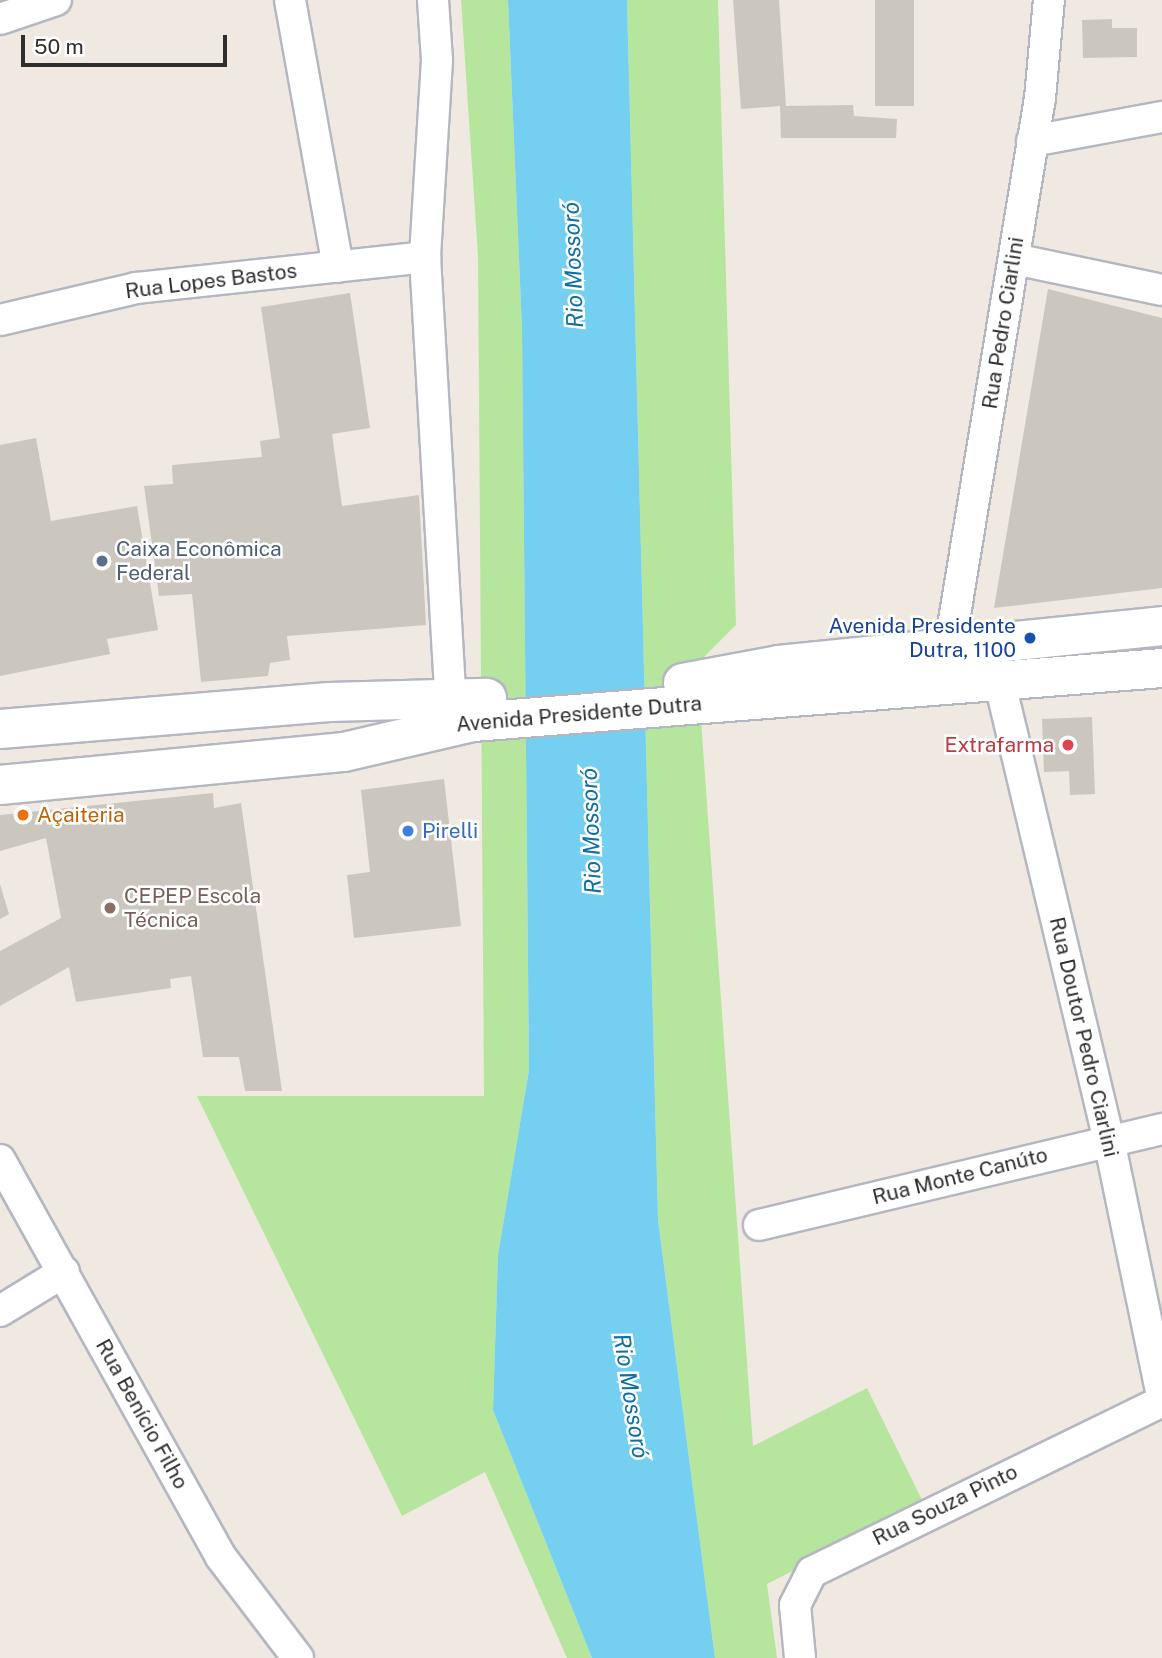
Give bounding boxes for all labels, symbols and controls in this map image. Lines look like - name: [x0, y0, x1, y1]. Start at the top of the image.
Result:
- scale bar: [24, 21, 231, 65]
- text: 50 m: [34, 34, 84, 59]
- water label: Rio Mossoró: [557, 201, 589, 329]
- street label: Rua Pedro Ciarlini: [977, 235, 1029, 411]
- street label: Rua Lopes Bastos: [124, 258, 298, 304]
- place label: Caixa Econômica Federal: [116, 536, 282, 586]
- marker: Caixa Econômica Federal: [94, 553, 110, 569]
- place label: Avenida Presidente Dutra, 1100: [829, 613, 1016, 663]
- marker: Avenida Presidente Dutra, 1100: [1022, 630, 1038, 646]
- street label: Avenida Presidente Dutra: [455, 691, 703, 737]
- place label: Extrafarma: [945, 732, 1054, 758]
- marker: Extrafarma: [1060, 737, 1076, 753]
- water label: Rio Mossoró: [575, 767, 607, 895]
- place label: Açaiteria: [37, 802, 125, 828]
- marker: Açaiteria: [15, 807, 31, 823]
- place label: Pirelli: [422, 818, 478, 844]
- marker: Pirelli: [400, 823, 416, 839]
- place label: CEPEP Escola Técnica: [124, 883, 261, 933]
- marker: CEPEP Escola Técnica: [102, 900, 118, 916]
- street label: Rua Doutor Pedro Ciarlini: [1044, 914, 1124, 1160]
- street label: Rua Monte Canúto: [870, 1142, 1050, 1210]
- water label: Rio Mossoró: [608, 1332, 654, 1460]
- street label: Rua Benício Filho: [90, 1335, 194, 1493]
- street label: Rua Souza Pinto: [868, 1459, 1022, 1551]

